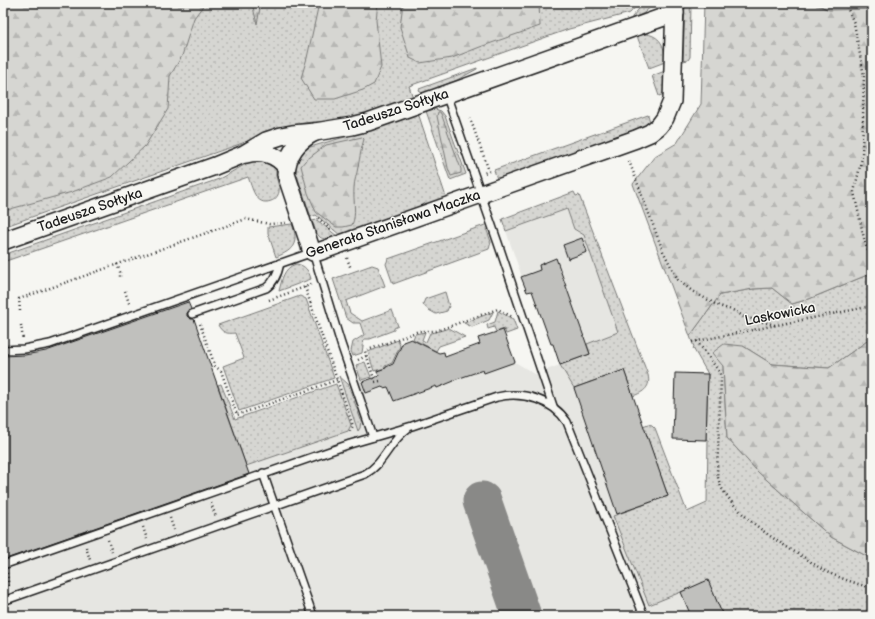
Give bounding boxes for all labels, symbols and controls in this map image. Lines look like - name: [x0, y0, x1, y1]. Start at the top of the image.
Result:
- street label: Tadeusza Sołtyka: [341, 85, 451, 135]
- street label: Tadeusza Sołtyka: [35, 184, 145, 236]
- street label: Generała Stanisława Maczka: [303, 186, 483, 262]
- street label: Laskowicka: [743, 299, 817, 329]

